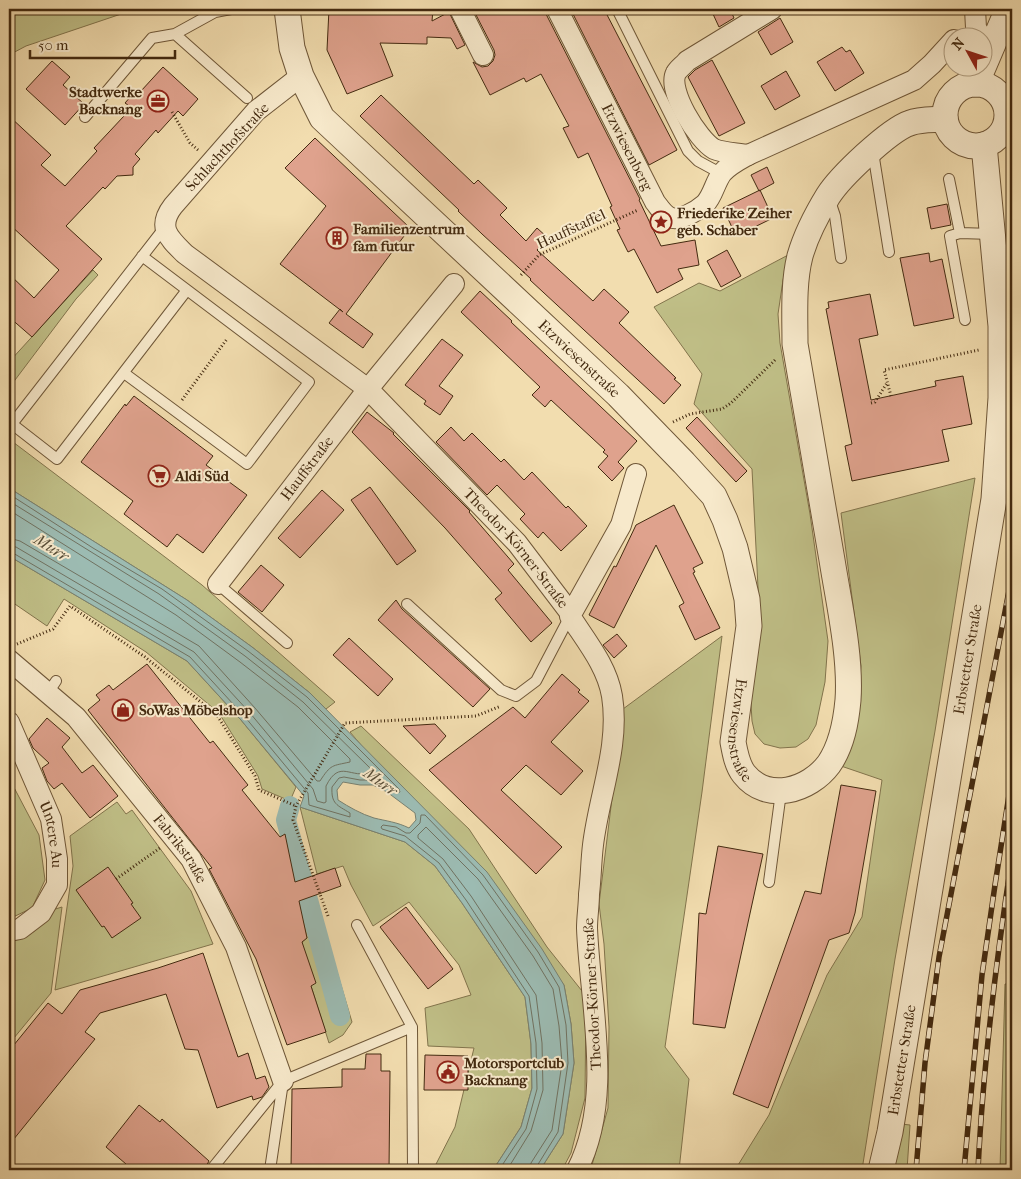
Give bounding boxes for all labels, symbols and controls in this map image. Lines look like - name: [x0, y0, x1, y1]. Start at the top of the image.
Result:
- scale bar: [30, 28, 175, 60]
- north arrow: [944, 28, 994, 78]
- text: N: [948, 34, 969, 53]
- text: 50 m: [38, 36, 69, 54]
- place label: Stadtwerke Backnang: [69, 83, 143, 118]
- office icon: Stadtwerke Backnang: [146, 89, 170, 113]
- street label: Schlachthofstraße: [181, 99, 273, 195]
- street label: Etzwiesenberg: [598, 101, 657, 195]
- place label: Friederike Zeiher geb. Schaber: [676, 204, 792, 239]
- street label: Hauffstaffel: [534, 205, 608, 253]
- place icon: Friederike Zeiher geb. Schaber: [649, 210, 673, 234]
- place label: Familienzentrum fam futur: [352, 220, 465, 255]
- building icon: Familienzentrum fam futur: [325, 226, 349, 250]
- street label: Etzwiesenstraße: [535, 316, 624, 402]
- street label: Hauffstraße: [277, 432, 338, 504]
- supermarket icon: Aldi Süd: [147, 464, 171, 488]
- place label: Aldi Süd: [174, 467, 230, 485]
- street label: Theodor-Körner-Straße: [460, 484, 573, 612]
- water label: Murr: [30, 529, 74, 566]
- street label: Erbstetter Straße: [950, 602, 986, 716]
- street label: Etzwiesenstraße: [724, 677, 756, 786]
- shop icon: SoWas Möbelshop: [111, 698, 135, 722]
- place label: SoWas Möbelshop: [139, 701, 253, 719]
- water label: Murr: [359, 762, 403, 801]
- street label: Untere Au: [35, 798, 66, 868]
- street label: Fabrikstraße: [149, 810, 211, 887]
- street label: Theodor-Körner-Straße: [579, 917, 605, 1071]
- street label: Erbstetter Straße: [884, 1003, 920, 1117]
- place label: Motorsportclub Backnang: [463, 1054, 564, 1089]
- public building icon: Motorsportclub Backnang: [436, 1060, 460, 1084]

